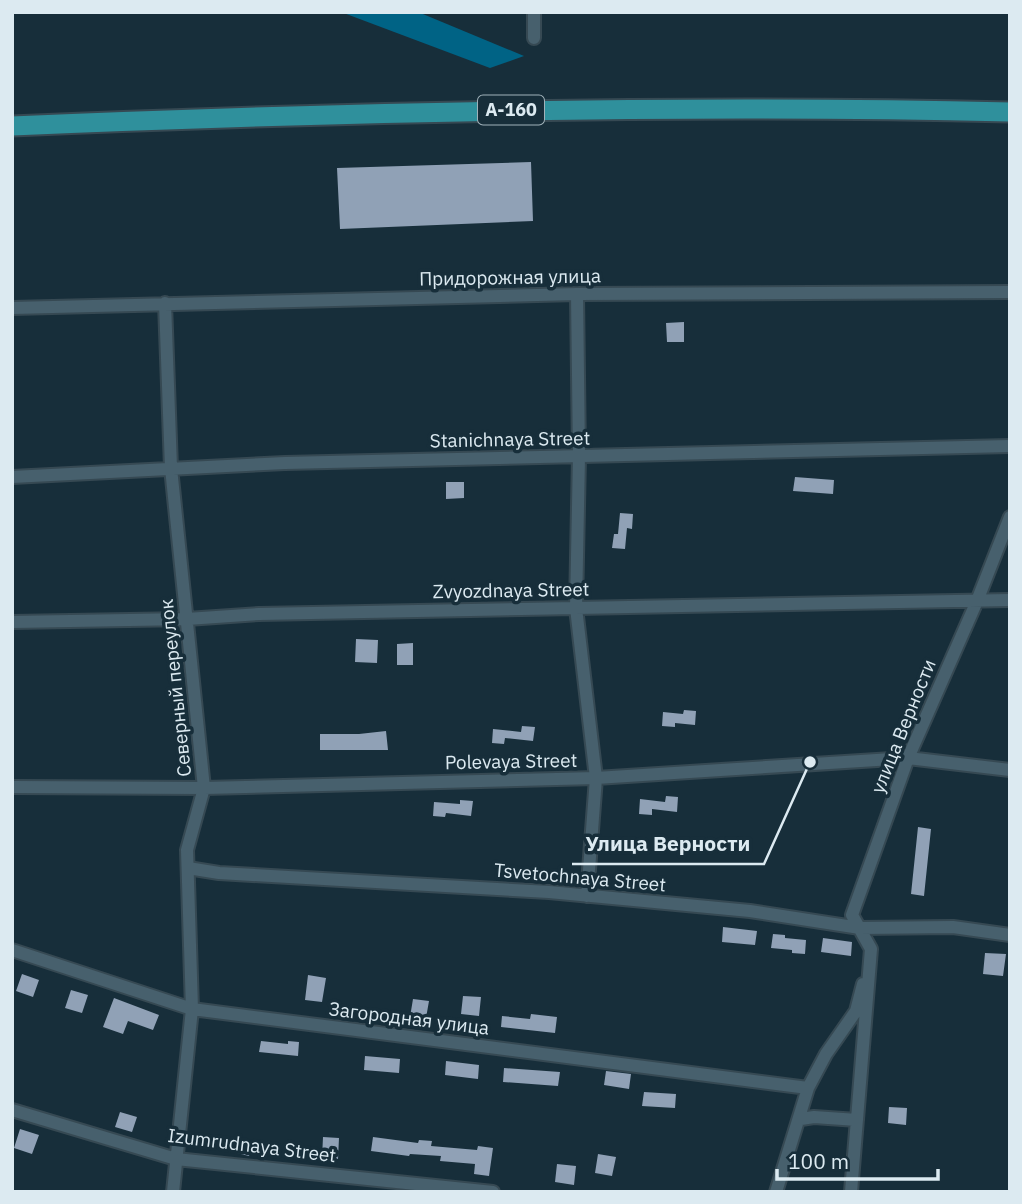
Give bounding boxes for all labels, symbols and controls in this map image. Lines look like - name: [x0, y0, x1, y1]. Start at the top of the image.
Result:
- road number: А-160: [478, 96, 544, 124]
- street label: Придорожная улица: [419, 263, 601, 291]
- street label: Stanichnaya Street: [430, 426, 590, 452]
- street label: Zvyozdnaya Street: [432, 577, 590, 603]
- street label: Северный переулок: [154, 598, 196, 778]
- street label: улица Верности: [865, 655, 941, 797]
- street label: Polevaya Street: [445, 748, 577, 774]
- callout: Улица Верности: [572, 822, 764, 864]
- text: Улица Верности: [586, 829, 750, 857]
- street label: Tsvetochnaya Street: [493, 858, 667, 896]
- street label: Загородная улица: [327, 996, 491, 1040]
- street label: Izumrudnaya Street: [166, 1123, 338, 1167]
- scale bar: [777, 1138, 938, 1182]
- text: 100 m: [788, 1147, 849, 1175]

